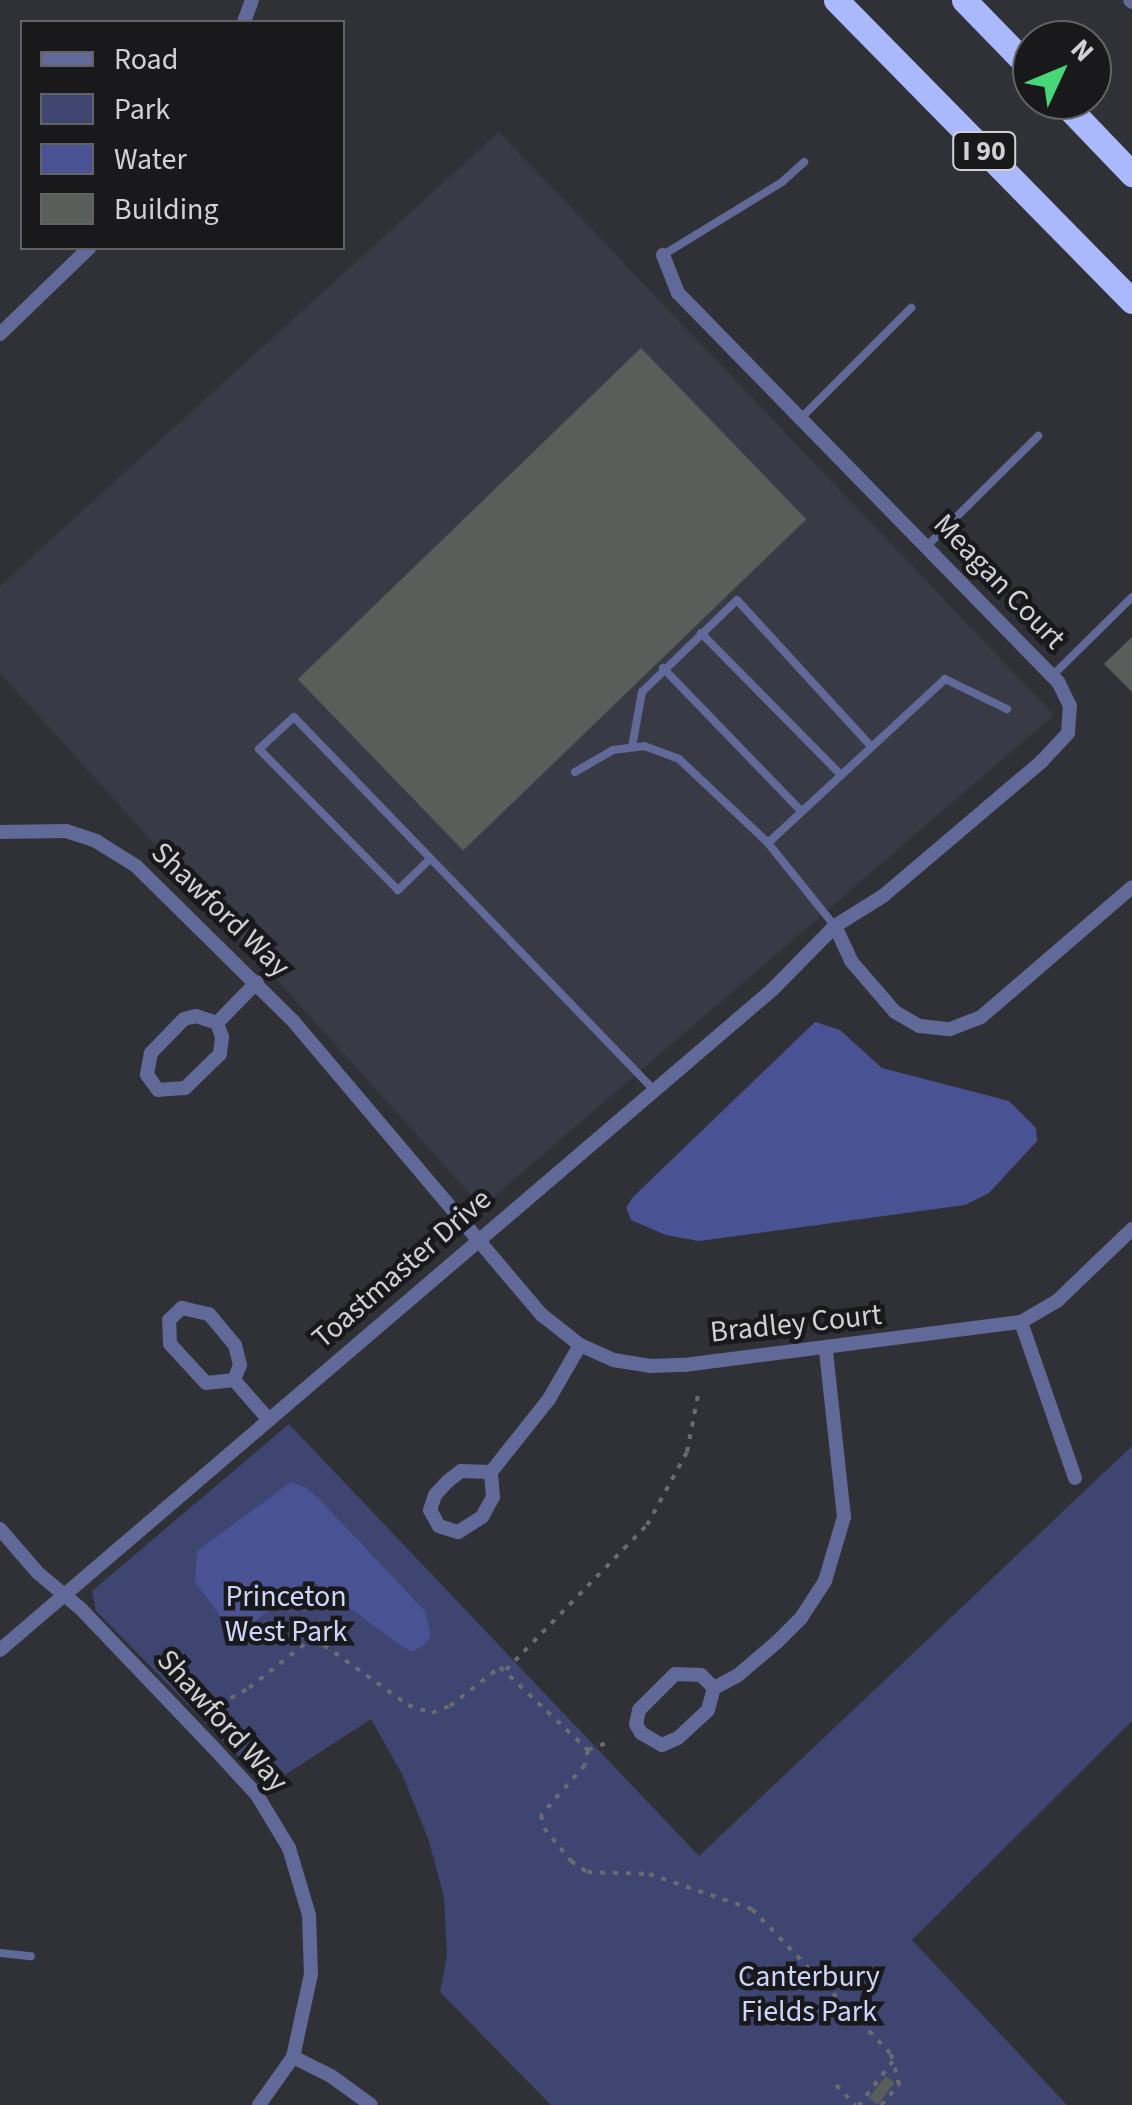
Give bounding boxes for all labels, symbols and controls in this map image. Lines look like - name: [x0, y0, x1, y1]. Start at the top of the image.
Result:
- legend: [20, 20, 345, 250]
- north arrow: [1012, 20, 1112, 120]
- text: N: [1061, 30, 1103, 71]
- text: Road: [114, 38, 178, 81]
- text: Park: [114, 88, 170, 131]
- road number: I 90: [952, 128, 1016, 174]
- text: Water: [114, 138, 187, 181]
- text: Building: [114, 188, 219, 231]
- street label: Meagan Court: [926, 507, 1072, 657]
- street label: Shawford Way: [143, 835, 297, 985]
- street label: Toastmaster Drive: [305, 1182, 499, 1356]
- street label: Bradley Court: [709, 1297, 883, 1351]
- park label: Princeton West Park: [225, 1579, 347, 1650]
- street label: Shawford Way: [149, 1643, 295, 1799]
- park label: Canterbury Fields Park: [738, 1959, 880, 2030]

